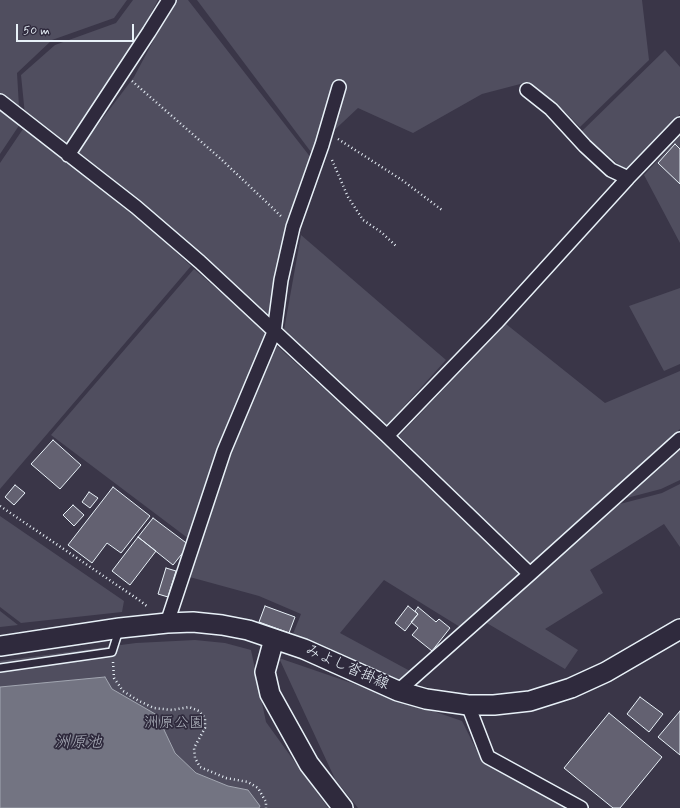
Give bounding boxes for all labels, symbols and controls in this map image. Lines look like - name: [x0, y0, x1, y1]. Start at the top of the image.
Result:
- scale bar: [18, 16, 136, 42]
- text: 50 m: [23, 23, 50, 39]
- street label: みよし沓掛線: [302, 641, 392, 695]
- park label: 洲原公園: [144, 715, 204, 733]
- water label: 洲原池: [54, 734, 102, 754]

